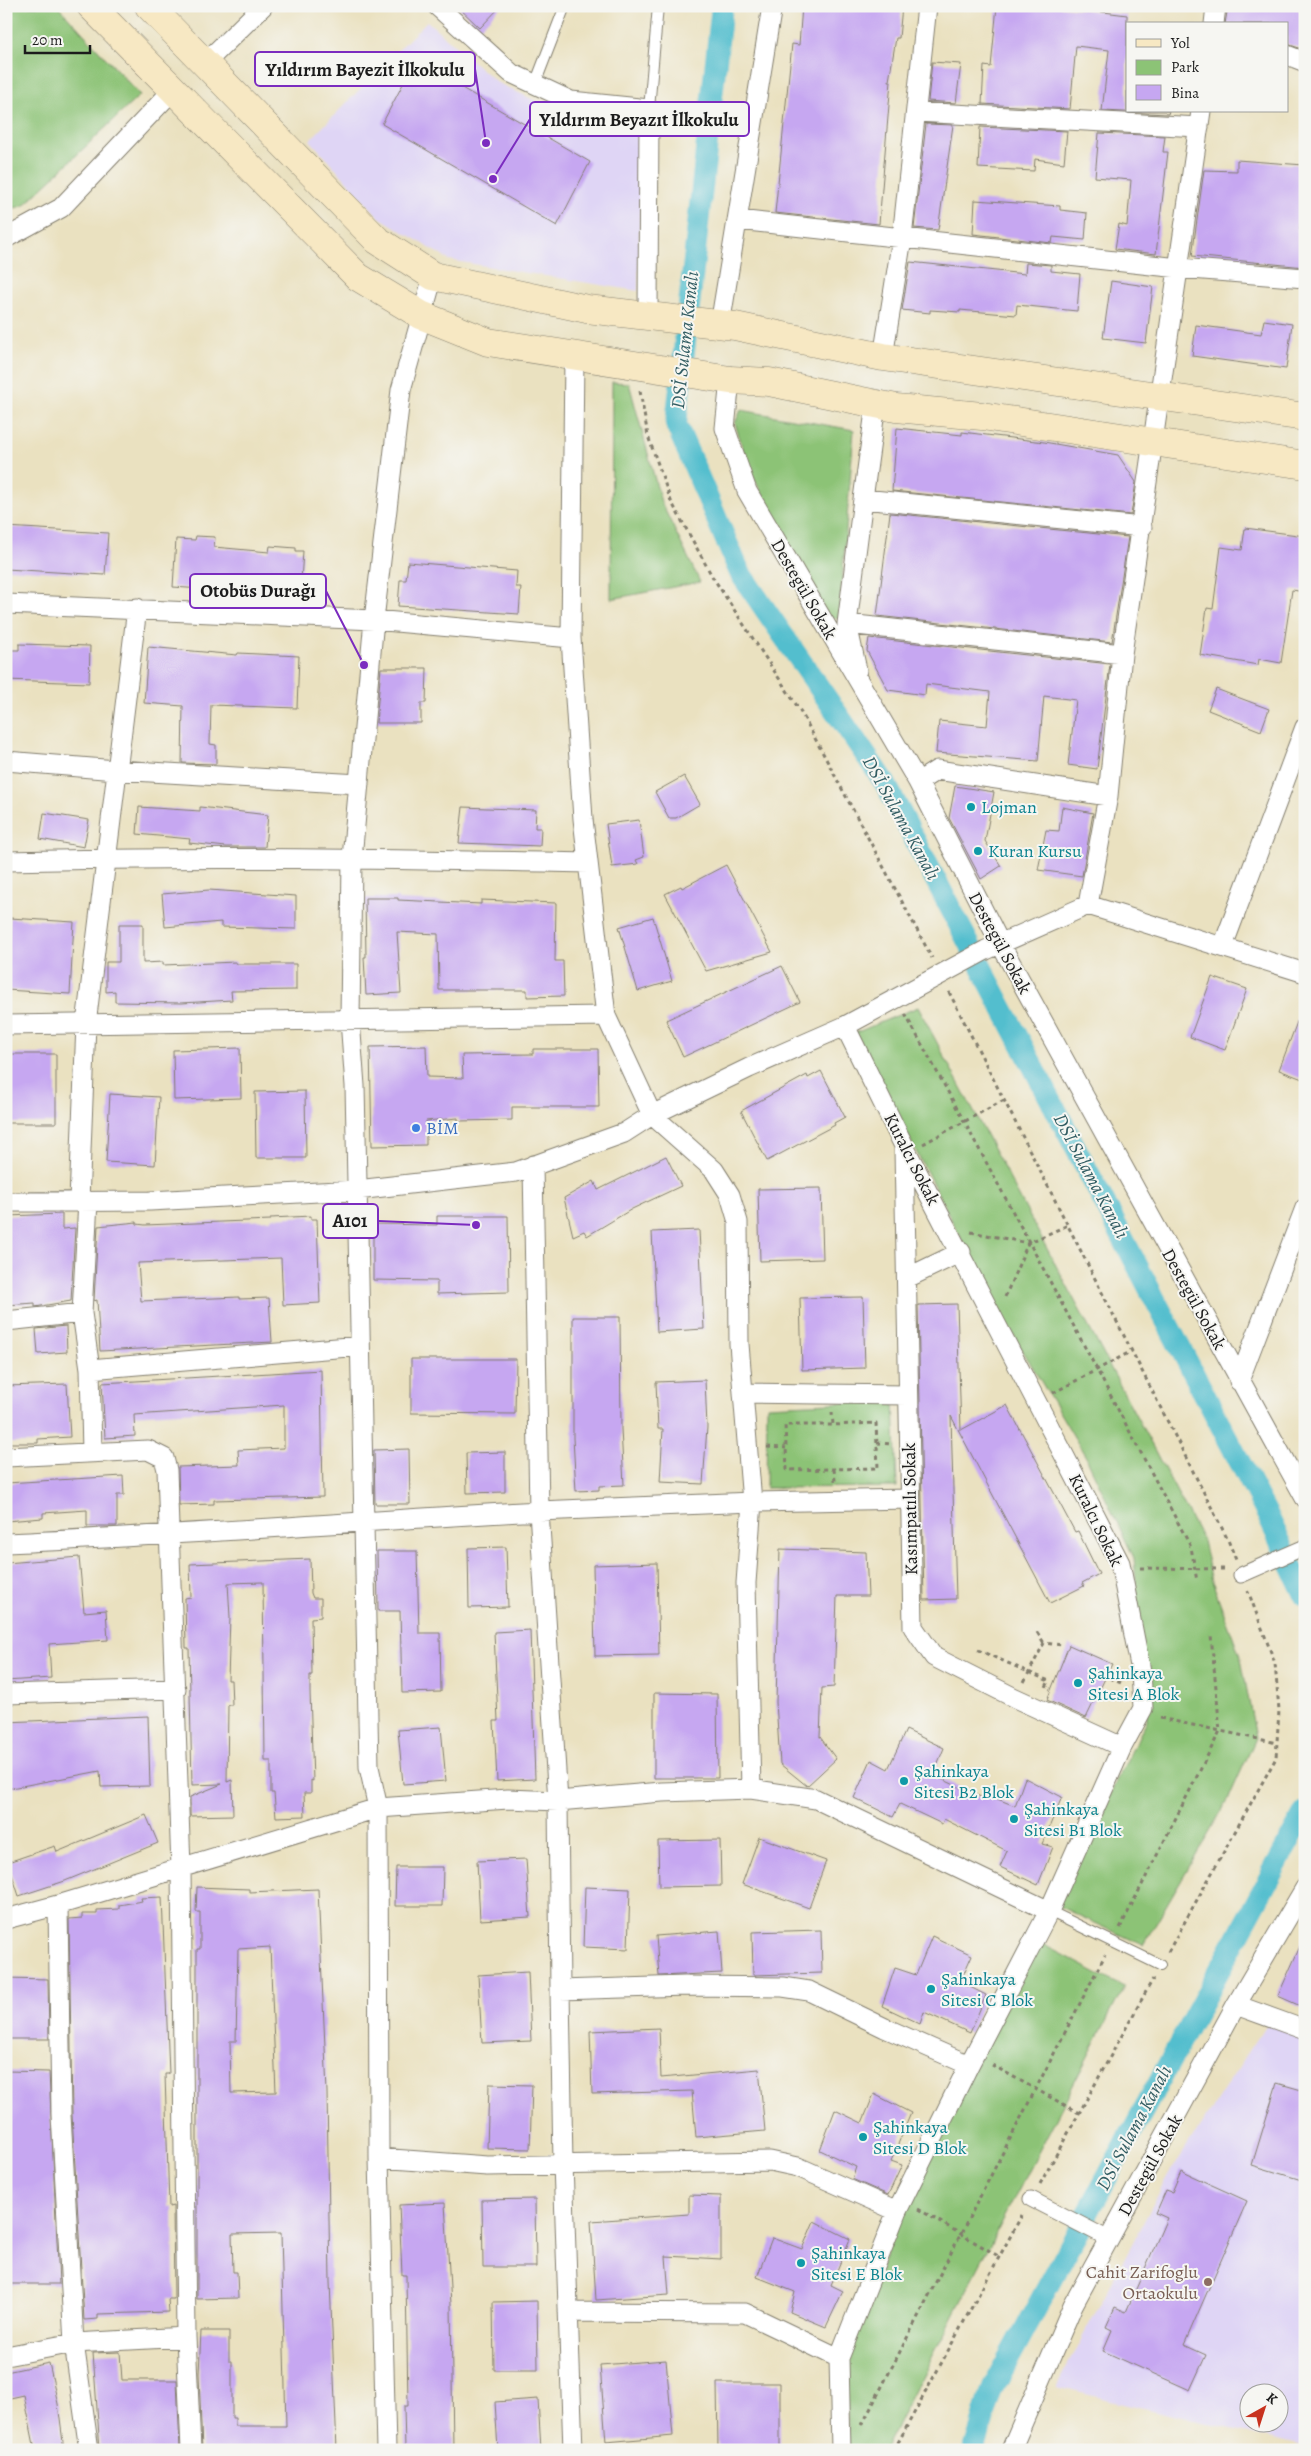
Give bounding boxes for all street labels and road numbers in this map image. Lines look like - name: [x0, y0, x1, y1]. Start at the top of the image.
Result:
- street label: Destegül Sokak: [765, 534, 843, 644]
- street label: Destegül Sokak: [963, 888, 1037, 998]
- street label: Kuralcı Sokak: [878, 1109, 946, 1209]
- street label: Destegül Sokak: [1156, 1244, 1232, 1354]
- street label: Kasımpatılı Sokak: [897, 1442, 923, 1576]
- street label: Kuralcı Sokak: [1063, 1470, 1129, 1570]
- street label: Destegül Sokak: [1112, 2110, 1188, 2220]

